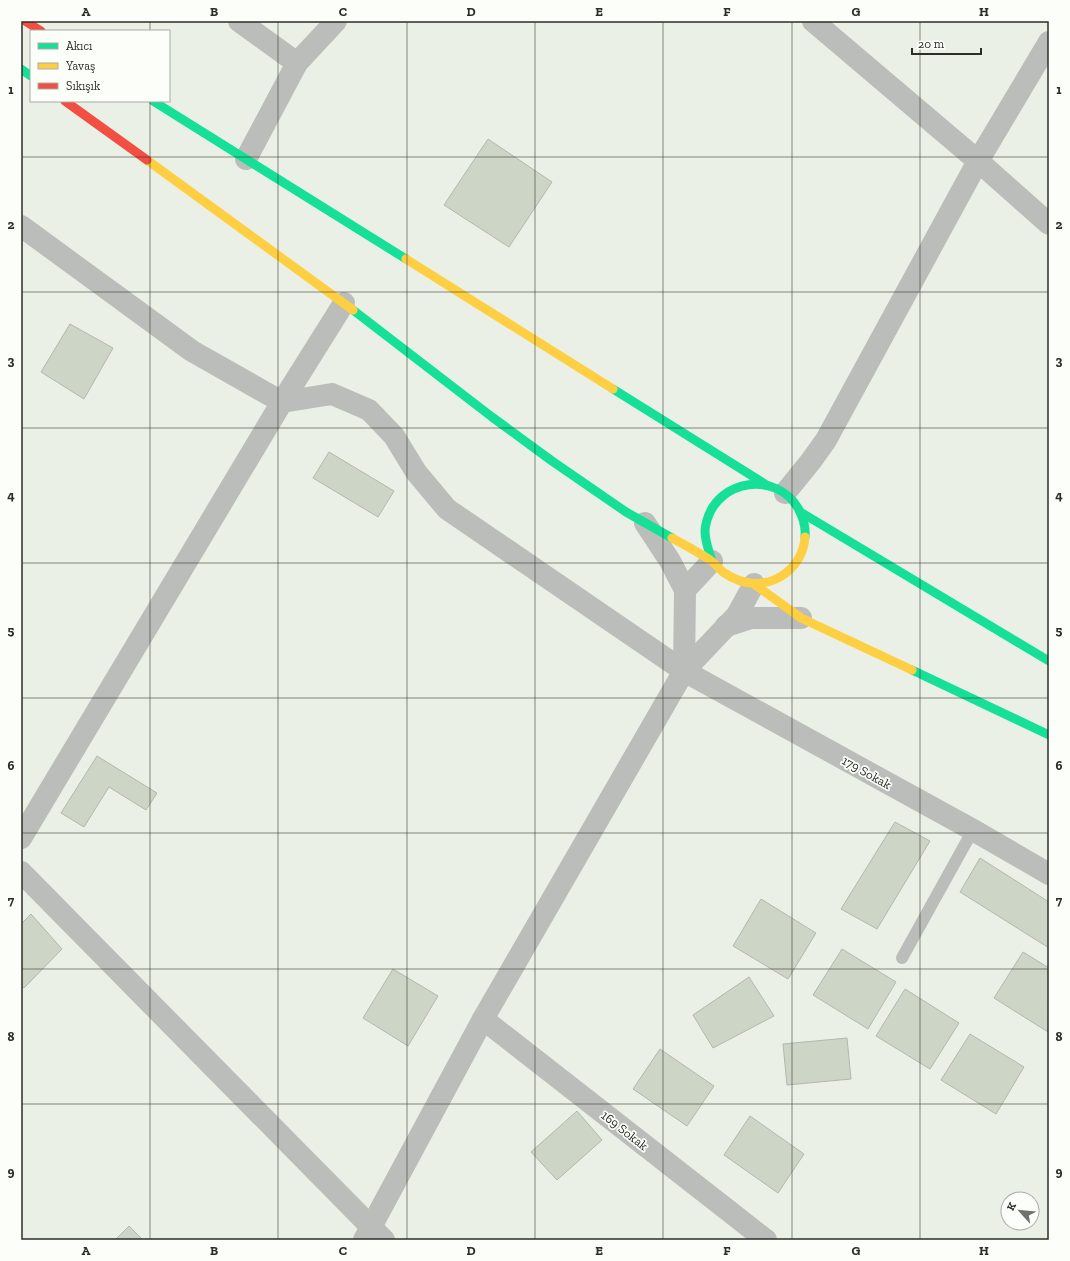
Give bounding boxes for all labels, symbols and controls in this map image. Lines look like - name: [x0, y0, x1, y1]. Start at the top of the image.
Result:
- text: A: [82, 4, 91, 19]
- text: B: [210, 4, 218, 19]
- text: C: [339, 4, 347, 19]
- text: D: [466, 4, 476, 19]
- text: E: [595, 4, 603, 19]
- text: F: [723, 4, 731, 19]
- text: G: [852, 4, 861, 19]
- text: H: [979, 4, 989, 19]
- legend: [30, 30, 170, 102]
- scale bar: [912, 30, 981, 56]
- text: 20 m: [918, 37, 945, 51]
- text: Akıcı: [66, 39, 93, 53]
- text: Yavaş: [65, 59, 95, 73]
- text: Sıkışık: [66, 79, 101, 93]
- text: 1: [8, 82, 14, 97]
- text: 1: [1056, 82, 1062, 97]
- text: 2: [8, 217, 15, 232]
- text: 2: [1056, 217, 1063, 232]
- text: 3: [8, 353, 15, 368]
- text: 3: [1056, 353, 1063, 368]
- text: 4: [7, 488, 15, 503]
- text: 4: [1055, 488, 1063, 503]
- text: 5: [8, 623, 15, 638]
- text: 5: [1056, 623, 1063, 638]
- street label: 179 Sokak: [839, 753, 894, 792]
- text: 6: [8, 758, 15, 773]
- text: 6: [1056, 758, 1063, 773]
- text: 7: [8, 893, 15, 908]
- text: 7: [1056, 893, 1063, 908]
- text: 8: [7, 1029, 15, 1044]
- text: 8: [1055, 1029, 1063, 1044]
- street label: 169 Sokak: [598, 1108, 651, 1153]
- text: 9: [8, 1164, 15, 1179]
- text: 9: [1056, 1164, 1063, 1179]
- north arrow: [1000, 1191, 1040, 1231]
- text: K: [1004, 1200, 1019, 1213]
- text: A: [82, 1243, 91, 1258]
- text: B: [210, 1243, 218, 1258]
- text: C: [339, 1243, 347, 1258]
- text: D: [466, 1243, 476, 1258]
- text: E: [595, 1243, 603, 1258]
- text: F: [723, 1243, 731, 1258]
- text: G: [852, 1243, 861, 1258]
- text: H: [979, 1243, 989, 1258]

